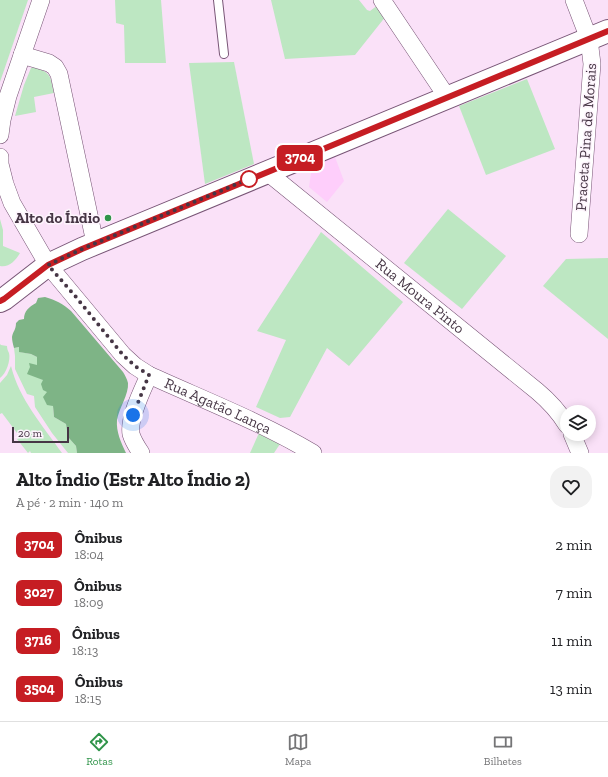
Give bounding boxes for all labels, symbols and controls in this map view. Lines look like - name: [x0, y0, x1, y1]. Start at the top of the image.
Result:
- street label: Praceta Pina de Morais: [572, 63, 600, 211]
- line badge: 3704: [272, 145, 328, 171]
- text: 3704: [285, 149, 315, 166]
- unlabelled marker: [240, 170, 258, 188]
- place label: Alto do Índio: [15, 209, 100, 227]
- marker: Alto do Índio: [103, 213, 113, 223]
- street label: Rua Moura Pinto: [372, 255, 468, 338]
- street label: Rua Agatão Lança: [162, 374, 274, 438]
- your location: [123, 405, 143, 425]
- map controls: [560, 405, 596, 441]
- button: layers: [560, 405, 596, 441]
- scale bar: [12, 425, 69, 444]
- text: 20 m: [18, 427, 42, 440]
- button: heart: [550, 466, 592, 508]
- text: Alto Índio (Estr Alto Índio 2): [16, 468, 250, 491]
- text: A pé · 2 min · 140 m: [16, 495, 123, 510]
- text: Ônibus: [74, 529, 122, 547]
- text: 3704: [24, 536, 54, 553]
- text: 2 min: [555, 536, 592, 554]
- text: 18:04: [74, 547, 104, 562]
- text: Ônibus: [74, 577, 122, 595]
- text: 3027: [24, 584, 54, 601]
- text: 7 min: [556, 584, 592, 602]
- text: 18:09: [74, 595, 103, 610]
- text: Ônibus: [72, 625, 120, 643]
- text: 3716: [24, 632, 52, 649]
- text: 11 min: [551, 632, 592, 650]
- text: 18:13: [72, 643, 98, 658]
- text: Ônibus: [75, 673, 123, 691]
- text: 3504: [24, 680, 55, 697]
- text: 13 min: [550, 680, 592, 698]
- text: 18:15: [75, 691, 101, 706]
- tab: Rotas: [86, 731, 113, 768]
- tab: Mapa: [285, 731, 311, 768]
- tab: Bilhetes: [484, 731, 522, 768]

